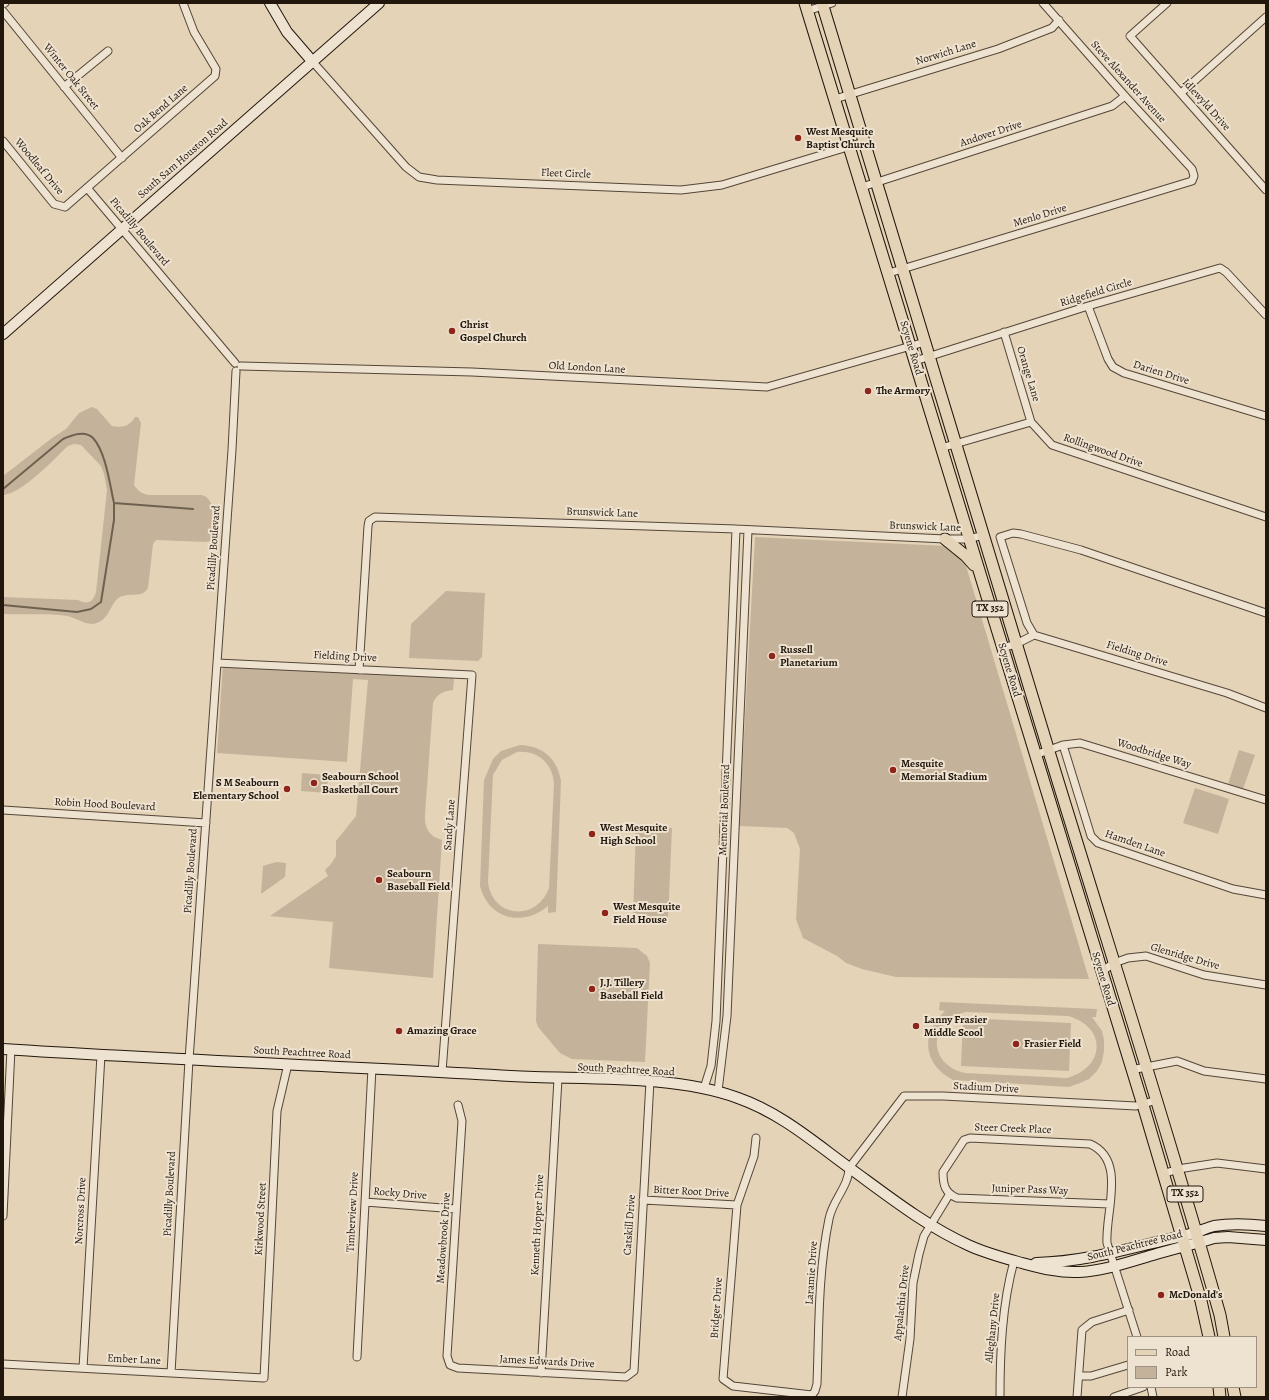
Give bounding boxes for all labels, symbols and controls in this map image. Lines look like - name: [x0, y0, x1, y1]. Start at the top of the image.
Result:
- street label: Norwich Lane: [914, 38, 978, 68]
- street label: Steve Alexander Avenue: [1088, 38, 1168, 126]
- street label: Winter Oak Street: [40, 41, 102, 113]
- street label: Idlewyld Drive: [1179, 76, 1233, 134]
- street label: Oak Bend Lane: [131, 82, 191, 136]
- street label: South Sam Houston Road: [135, 116, 231, 202]
- street label: Andover Drive: [958, 118, 1024, 150]
- place label: West Mesquite Baptist Church: [806, 125, 875, 151]
- marker: West Mesquite Baptist Church: [793, 133, 803, 143]
- street label: Woodleaf Drive: [12, 136, 66, 198]
- street label: Fleet Circle: [541, 167, 591, 181]
- street label: Picadilly Boulevard: [106, 195, 172, 269]
- street label: Menlo Drive: [1012, 202, 1068, 230]
- street label: Ridgefield Circle: [1059, 276, 1133, 310]
- place label: Christ Gospel Church: [460, 318, 527, 344]
- street label: Scyene Road: [897, 319, 925, 377]
- marker: Christ Gospel Church: [447, 326, 457, 336]
- street label: Orange Lane: [1013, 345, 1043, 403]
- street label: Darien Drive: [1131, 358, 1191, 388]
- street label: Old London Lane: [548, 359, 626, 377]
- place label: The Armory: [876, 384, 930, 398]
- marker: The Armory: [863, 386, 873, 396]
- street label: Rollingwood Drive: [1062, 431, 1144, 471]
- street label: Picadilly Boulevard: [204, 505, 224, 591]
- street label: Brunswick Lane: [566, 505, 638, 521]
- street label: Brunswick Lane: [889, 519, 961, 535]
- road number: TX 352: [972, 601, 1008, 617]
- street label: Fielding Drive: [1105, 638, 1169, 670]
- street label: Scyene Road: [995, 641, 1023, 699]
- place label: Russell Planetarium: [780, 643, 838, 669]
- street label: Fielding Drive: [313, 649, 377, 665]
- marker: Russell Planetarium: [767, 651, 777, 661]
- street label: Woodbridge Way: [1115, 736, 1193, 772]
- place label: Mesquite Memorial Stadium: [901, 757, 987, 783]
- street label: Memorial Boulevard: [717, 764, 733, 856]
- marker: Mesquite Memorial Stadium: [888, 765, 898, 775]
- place label: Seabourn School Basketball Court: [322, 770, 399, 796]
- place label: S M Seabourn Elementary School: [193, 776, 279, 802]
- marker: Seabourn School Basketball Court: [309, 778, 319, 788]
- marker: S M Seabourn Elementary School: [282, 784, 292, 794]
- street label: Robin Hood Boulevard: [54, 796, 156, 814]
- street label: Sandy Lane: [442, 799, 458, 851]
- place label: West Mesquite High School: [600, 821, 667, 847]
- street label: Hamden Lane: [1103, 827, 1167, 861]
- street label: Picadilly Boulevard: [181, 828, 201, 914]
- marker: West Mesquite High School: [587, 829, 597, 839]
- place label: Seabourn Baseball Field: [387, 867, 450, 893]
- marker: Seabourn Baseball Field: [374, 875, 384, 885]
- place label: West Mesquite Field House: [613, 900, 680, 926]
- marker: West Mesquite Field House: [600, 908, 610, 918]
- street label: Glenridge Drive: [1149, 941, 1221, 973]
- street label: Scyene Road: [1089, 950, 1117, 1008]
- place label: J.J. Tillery Baseball Field: [600, 976, 663, 1002]
- marker: J.J. Tillery Baseball Field: [587, 984, 597, 994]
- place label: Lanny Frasier Middle Scool: [924, 1013, 987, 1039]
- marker: Lanny Frasier Middle Scool: [911, 1021, 921, 1031]
- place label: Amazing Grace: [407, 1024, 476, 1038]
- marker: Amazing Grace: [394, 1026, 404, 1036]
- place label: Frasier Field: [1024, 1037, 1081, 1051]
- marker: Frasier Field: [1011, 1039, 1021, 1049]
- street label: South Peachtree Road: [253, 1044, 351, 1062]
- street label: South Peachtree Road: [577, 1061, 675, 1079]
- street label: Stadium Drive: [953, 1080, 1019, 1096]
- street label: Steer Creek Place: [974, 1121, 1052, 1137]
- street label: Picadilly Boulevard: [161, 1151, 179, 1237]
- street label: Timberview Drive: [344, 1172, 362, 1252]
- street label: Kenneth Hopper Drive: [529, 1174, 547, 1276]
- street label: Norcross Drive: [73, 1177, 89, 1245]
- street label: Kirkwood Street: [252, 1182, 270, 1256]
- street label: Juniper Pass Way: [991, 1182, 1069, 1198]
- street label: Bitter Root Drive: [653, 1183, 729, 1201]
- street label: Rocky Drive: [373, 1185, 427, 1203]
- road number: TX 352: [1167, 1186, 1203, 1202]
- street label: Meadowbrook Drive: [434, 1192, 454, 1284]
- street label: Catskill Drive: [621, 1194, 639, 1256]
- street label: South Peachtree Road: [1086, 1228, 1184, 1264]
- street label: Laramie Drive: [803, 1241, 821, 1305]
- street label: Appalachia Drive: [891, 1264, 913, 1342]
- street label: Bridger Drive: [708, 1277, 726, 1339]
- place label: McDonald's: [1169, 1288, 1223, 1302]
- marker: McDonald's: [1156, 1290, 1166, 1300]
- street label: Alleghany Drive: [983, 1292, 1003, 1364]
- legend: [1127, 1336, 1257, 1388]
- text: Road: [1165, 1344, 1190, 1360]
- street label: Ember Lane: [107, 1352, 161, 1368]
- street label: James Edwards Drive: [499, 1353, 595, 1371]
- text: Park: [1165, 1364, 1188, 1380]

